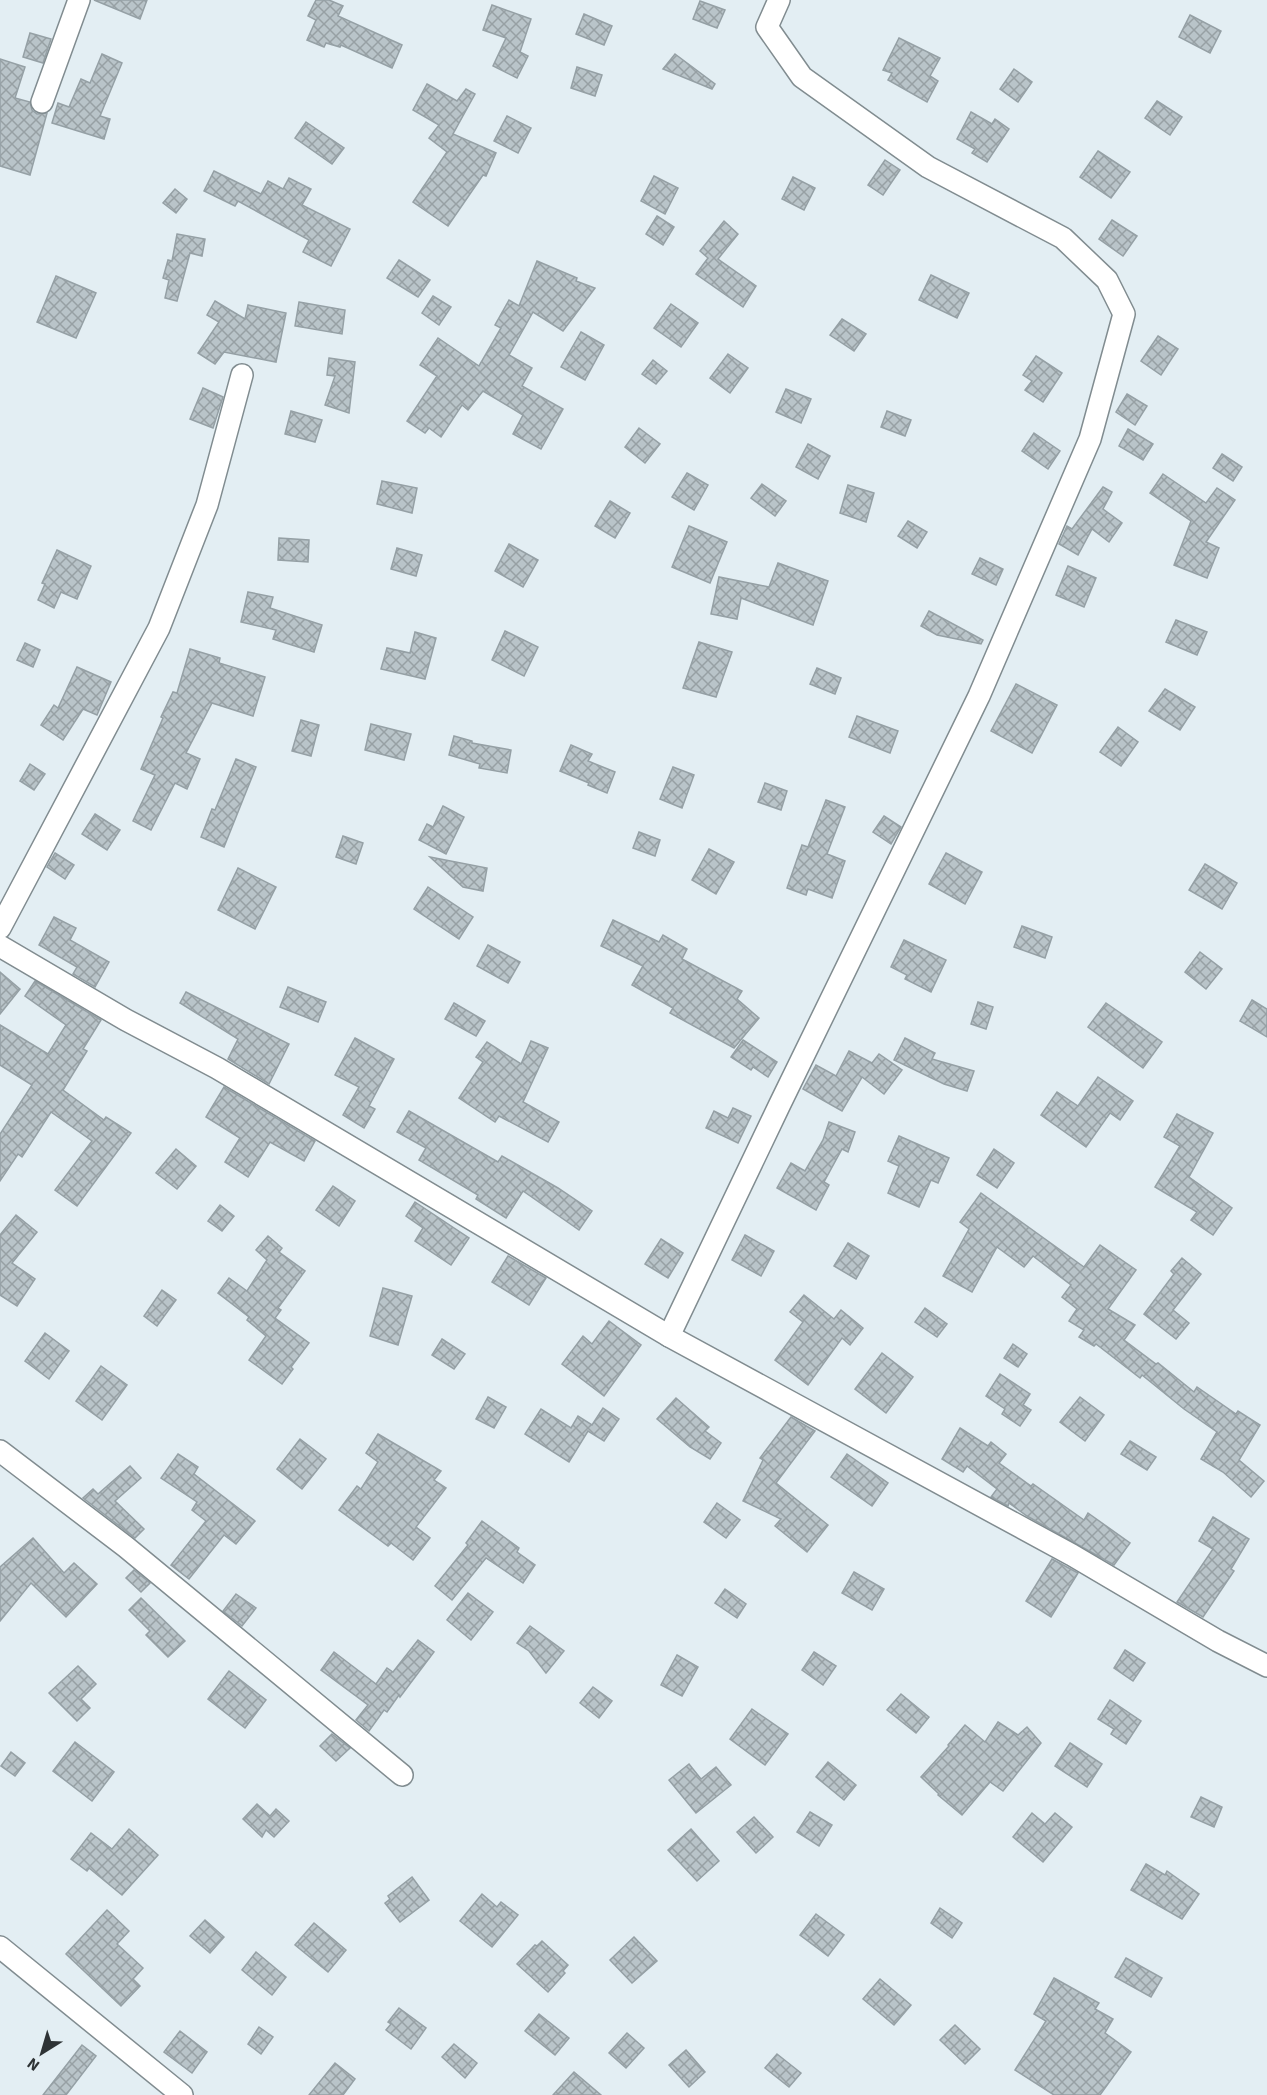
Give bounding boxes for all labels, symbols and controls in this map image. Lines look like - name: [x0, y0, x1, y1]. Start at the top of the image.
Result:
- north arrow: [12, 2023, 72, 2083]
- text: N: [23, 2052, 44, 2076]

